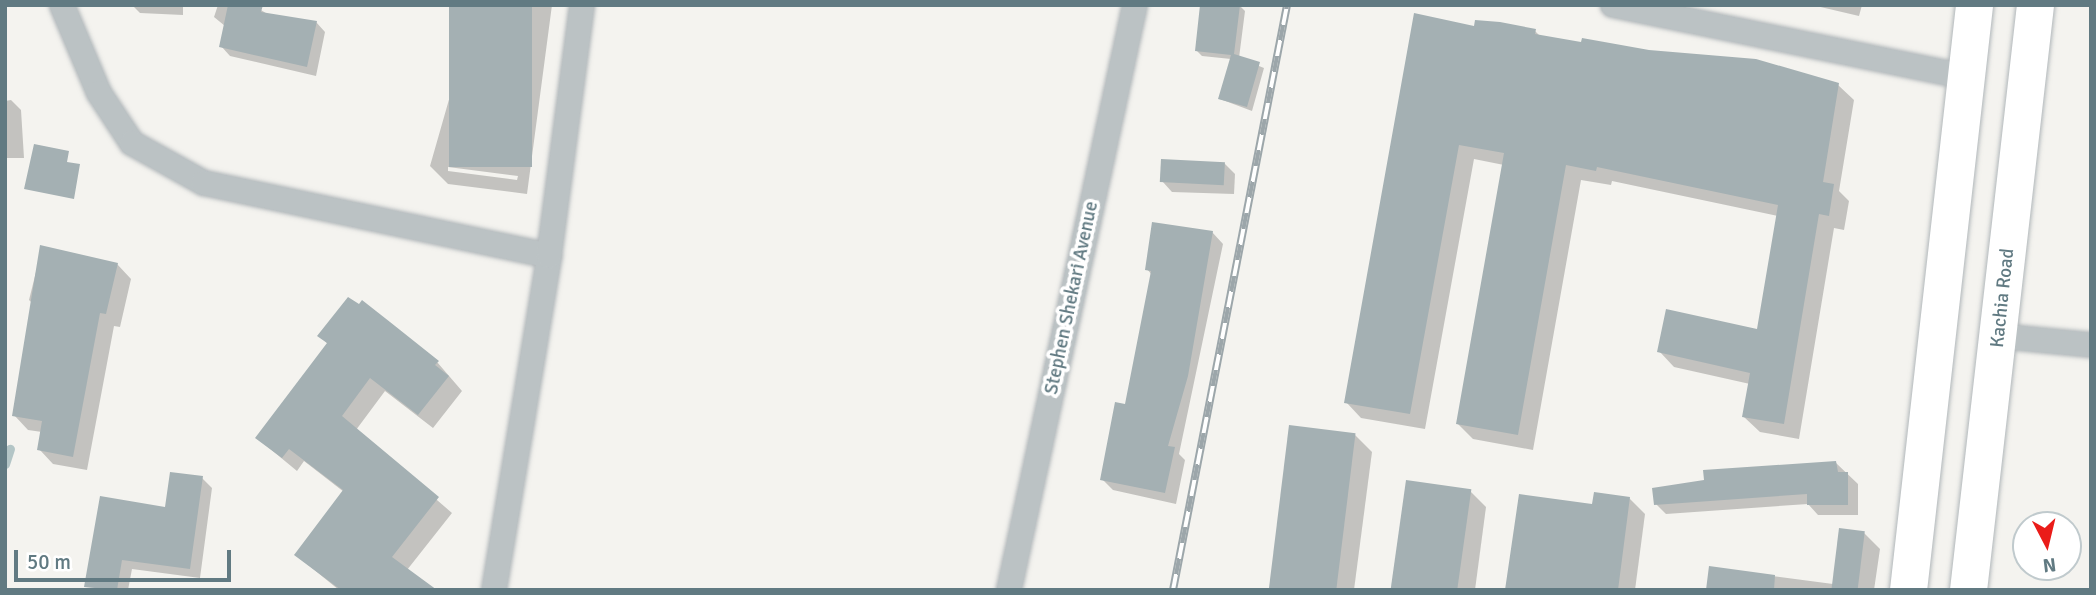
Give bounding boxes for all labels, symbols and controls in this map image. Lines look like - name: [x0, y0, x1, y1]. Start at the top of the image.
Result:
- street label: Stephen Shekari Avenue: [1040, 199, 1104, 397]
- street label: Kachia Road: [1986, 247, 2020, 349]
- north arrow: [2012, 511, 2082, 581]
- scale bar: [18, 536, 234, 580]
- text: 50 m: [27, 549, 71, 575]
- text: N: [2041, 552, 2057, 578]

